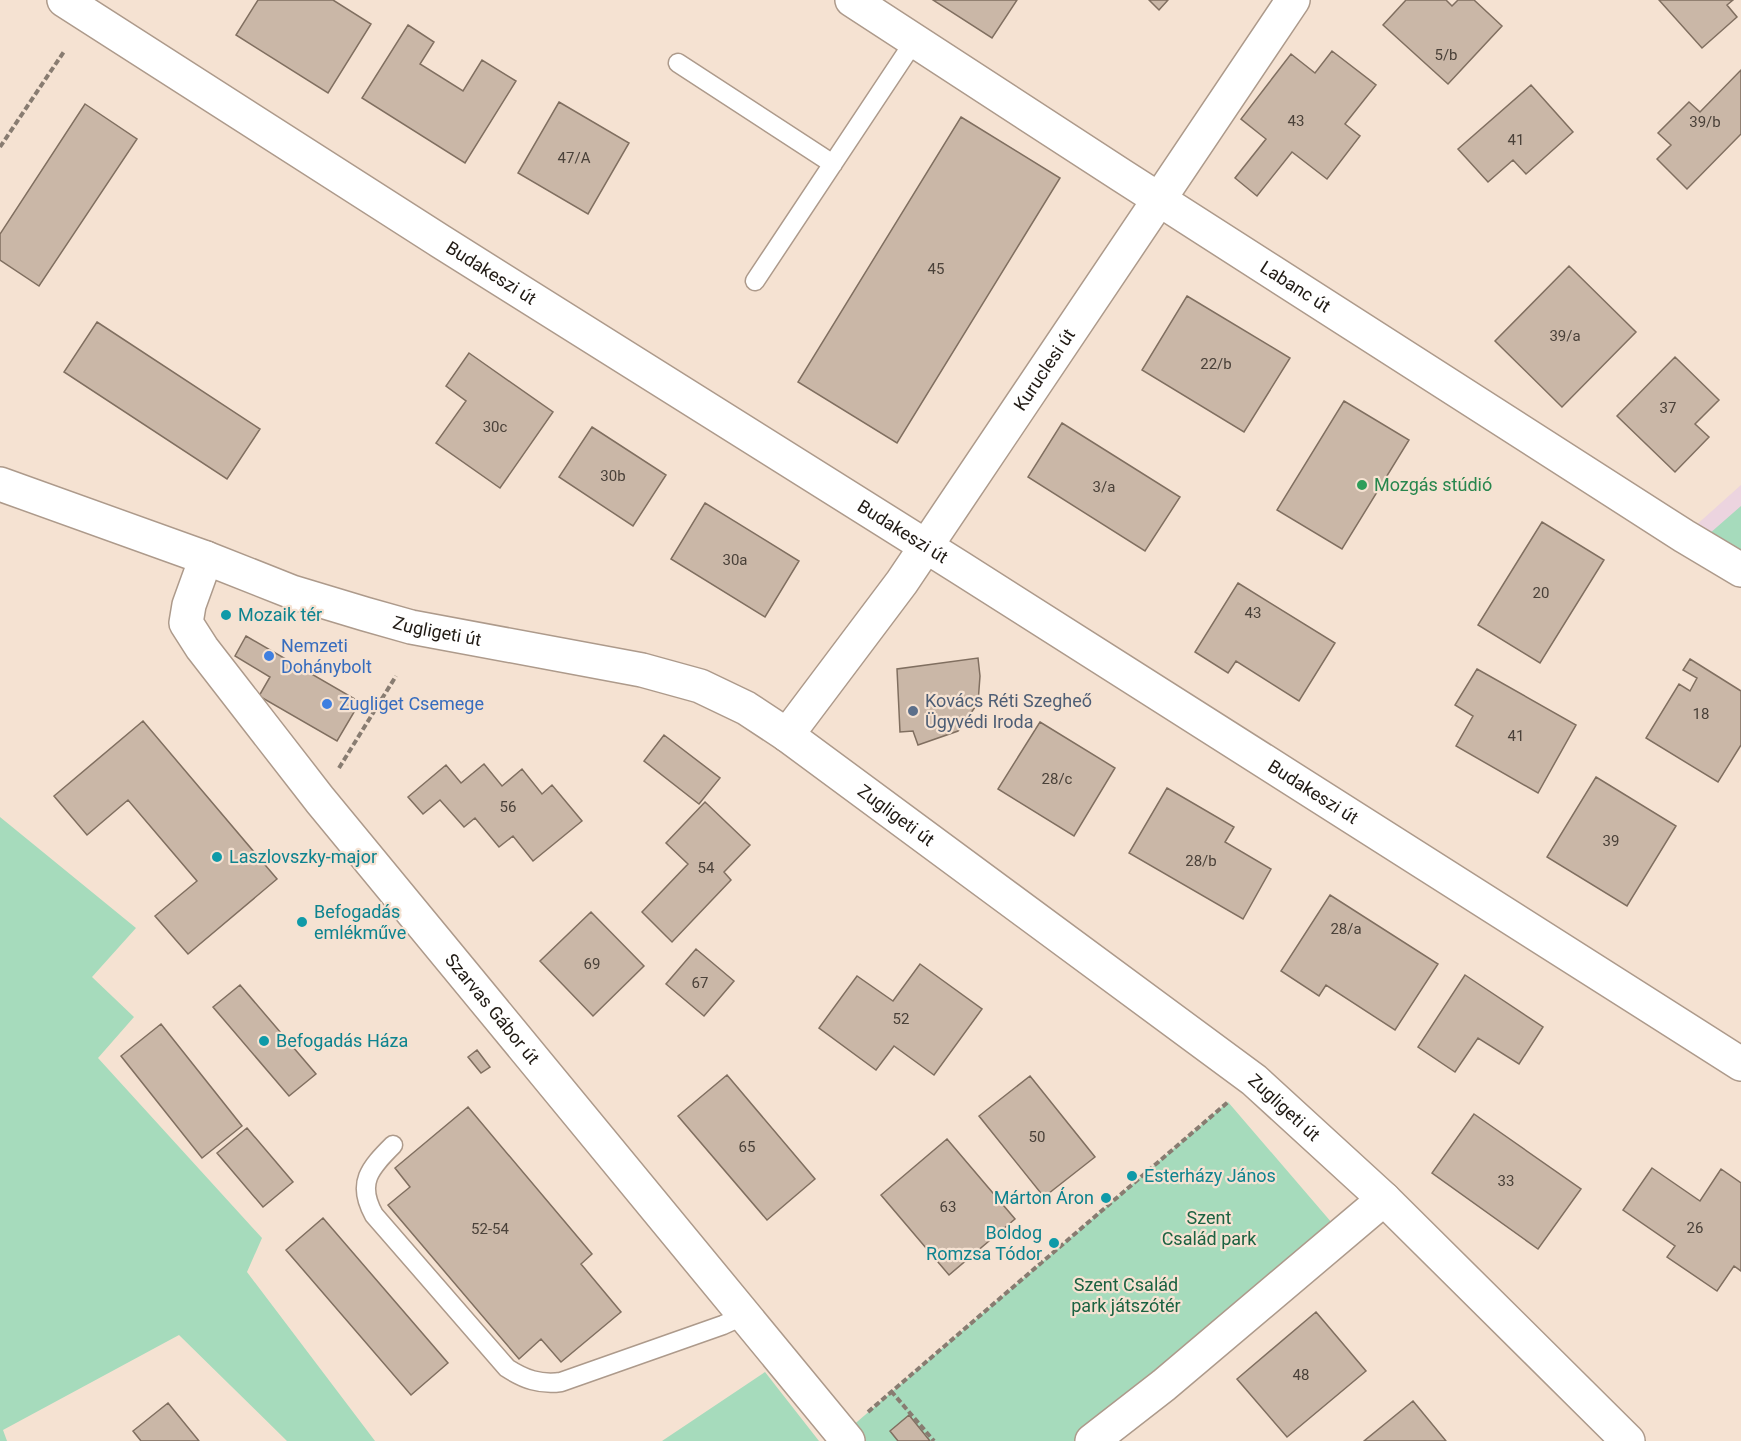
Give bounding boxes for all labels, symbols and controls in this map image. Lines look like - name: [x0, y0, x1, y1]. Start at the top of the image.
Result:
- house number: 5/b: [1434, 46, 1458, 64]
- house number: 43: [1288, 112, 1304, 130]
- house number: 39/b: [1689, 113, 1721, 131]
- house number: 41: [1508, 131, 1524, 149]
- house number: 47/A: [558, 149, 591, 167]
- street label: Budakeszi út: [442, 237, 540, 309]
- street label: Labanc út: [1257, 256, 1335, 317]
- house number: 45: [928, 260, 944, 278]
- street label: Kuruclesi út: [1009, 324, 1079, 415]
- house number: 39/a: [1549, 327, 1581, 345]
- house number: 22/b: [1200, 355, 1232, 373]
- house number: 37: [1660, 399, 1676, 417]
- house number: 30c: [483, 418, 508, 436]
- house number: 30b: [600, 467, 626, 485]
- place label: Mozgás stúdió: [1374, 474, 1492, 495]
- house number: 3/a: [1093, 478, 1115, 496]
- marker: Mozgás stúdió: [1355, 478, 1369, 492]
- street label: Budakeszi út: [854, 495, 952, 567]
- house number: 30a: [722, 551, 748, 569]
- house number: 20: [1533, 584, 1549, 602]
- place label: Mozaik tér: [238, 604, 322, 625]
- house number: 43: [1245, 604, 1261, 622]
- marker: Mozaik tér: [219, 608, 233, 622]
- street label: Zugligeti út: [391, 611, 483, 650]
- place label: Nemzeti Dohánybolt: [281, 635, 372, 677]
- marker: Nemzeti Dohánybolt: [262, 649, 276, 663]
- place label: Kovács Réti Szegheő Ügyvédi Iroda: [925, 690, 1092, 732]
- place label: Zugliget Csemege: [339, 693, 484, 714]
- marker: Zugliget Csemege: [320, 697, 334, 711]
- marker: Kovács Réti Szegheő Ügyvédi Iroda: [906, 704, 920, 718]
- house number: 18: [1693, 705, 1709, 723]
- house number: 41: [1508, 727, 1524, 745]
- street label: Budakeszi út: [1264, 755, 1362, 828]
- house number: 28/c: [1042, 770, 1073, 788]
- street label: Zugligeti út: [854, 780, 939, 850]
- house number: 56: [500, 798, 516, 816]
- house number: 39: [1603, 832, 1619, 850]
- place label: Laszlovszky-major: [229, 846, 377, 867]
- marker: Laszlovszky-major: [210, 850, 224, 864]
- house number: 28/b: [1185, 852, 1217, 870]
- house number: 54: [698, 859, 715, 877]
- place label: Befogadás emlékműve: [314, 901, 406, 943]
- marker: Befogadás emlékműve: [295, 915, 309, 929]
- house number: 28/a: [1330, 920, 1362, 938]
- street label: Szarvas Gábor út: [441, 949, 544, 1068]
- house number: 69: [584, 955, 600, 973]
- house number: 67: [692, 974, 708, 992]
- house number: 52: [893, 1010, 909, 1028]
- place label: Befogadás Háza: [276, 1030, 408, 1051]
- marker: Befogadás Háza: [257, 1034, 271, 1048]
- street label: Zugligeti út: [1244, 1069, 1325, 1145]
- house number: 50: [1029, 1128, 1045, 1146]
- house number: 65: [739, 1138, 755, 1156]
- place label: Esterházy János: [1144, 1165, 1276, 1186]
- marker: Esterházy János: [1125, 1169, 1139, 1183]
- house number: 33: [1498, 1172, 1514, 1190]
- place label: Márton Áron: [994, 1187, 1094, 1208]
- marker: Márton Áron: [1099, 1191, 1113, 1205]
- house number: 63: [940, 1198, 956, 1216]
- park label: Szent Család park: [1162, 1207, 1257, 1249]
- house number: 26: [1687, 1219, 1703, 1237]
- house number: 52-54: [471, 1220, 509, 1238]
- place label: Boldog Romzsa Tódor: [926, 1222, 1042, 1264]
- marker: Boldog Romzsa Tódor: [1047, 1236, 1061, 1250]
- park label: Szent Család park játszótér: [1071, 1274, 1181, 1316]
- house number: 48: [1293, 1366, 1309, 1384]

